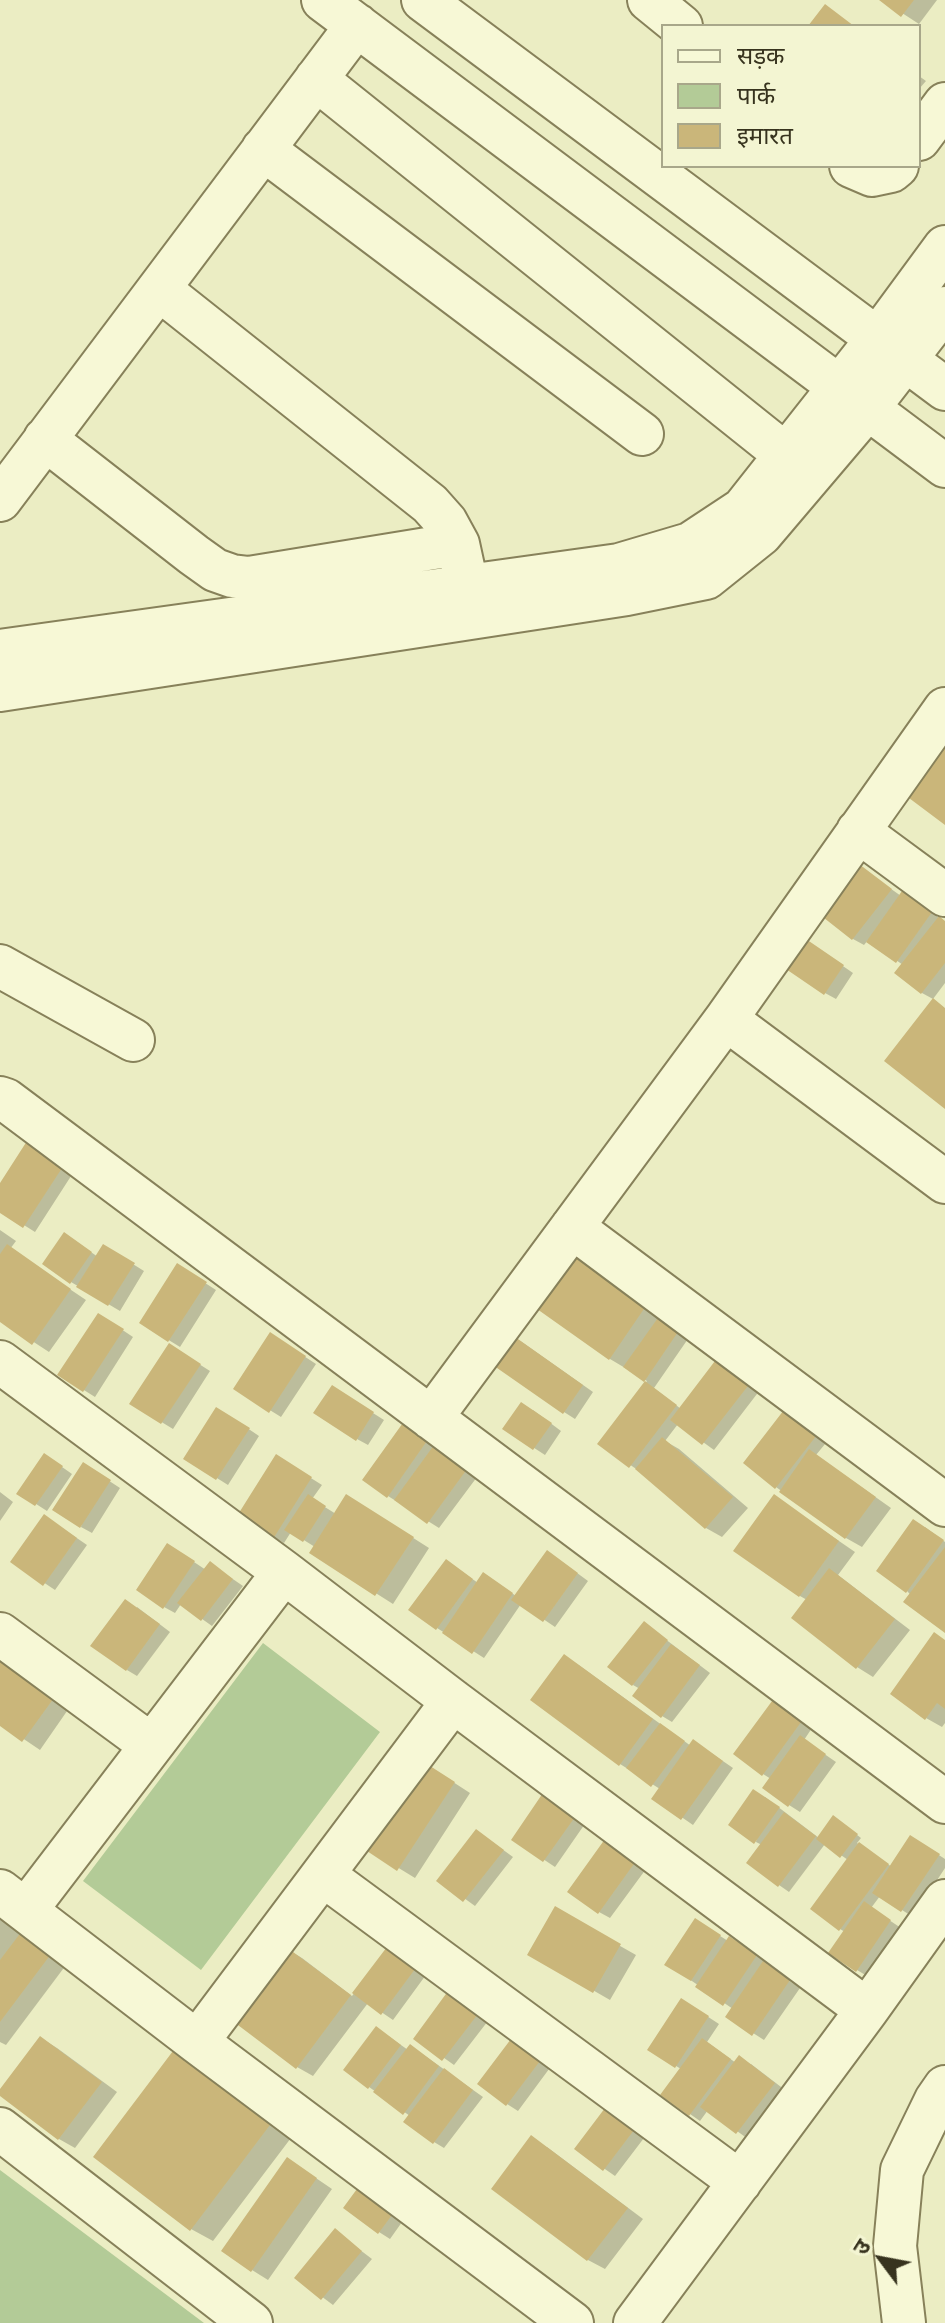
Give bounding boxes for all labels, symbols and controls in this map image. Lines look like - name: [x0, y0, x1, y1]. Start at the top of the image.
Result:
- legend: [661, 24, 921, 168]
- text: सड़क: [737, 38, 785, 70]
- text: पार्क: [737, 78, 775, 110]
- text: इमारत: [737, 118, 793, 150]
- north arrow: [841, 2219, 921, 2299]
- text: उ: [845, 2233, 877, 2260]

